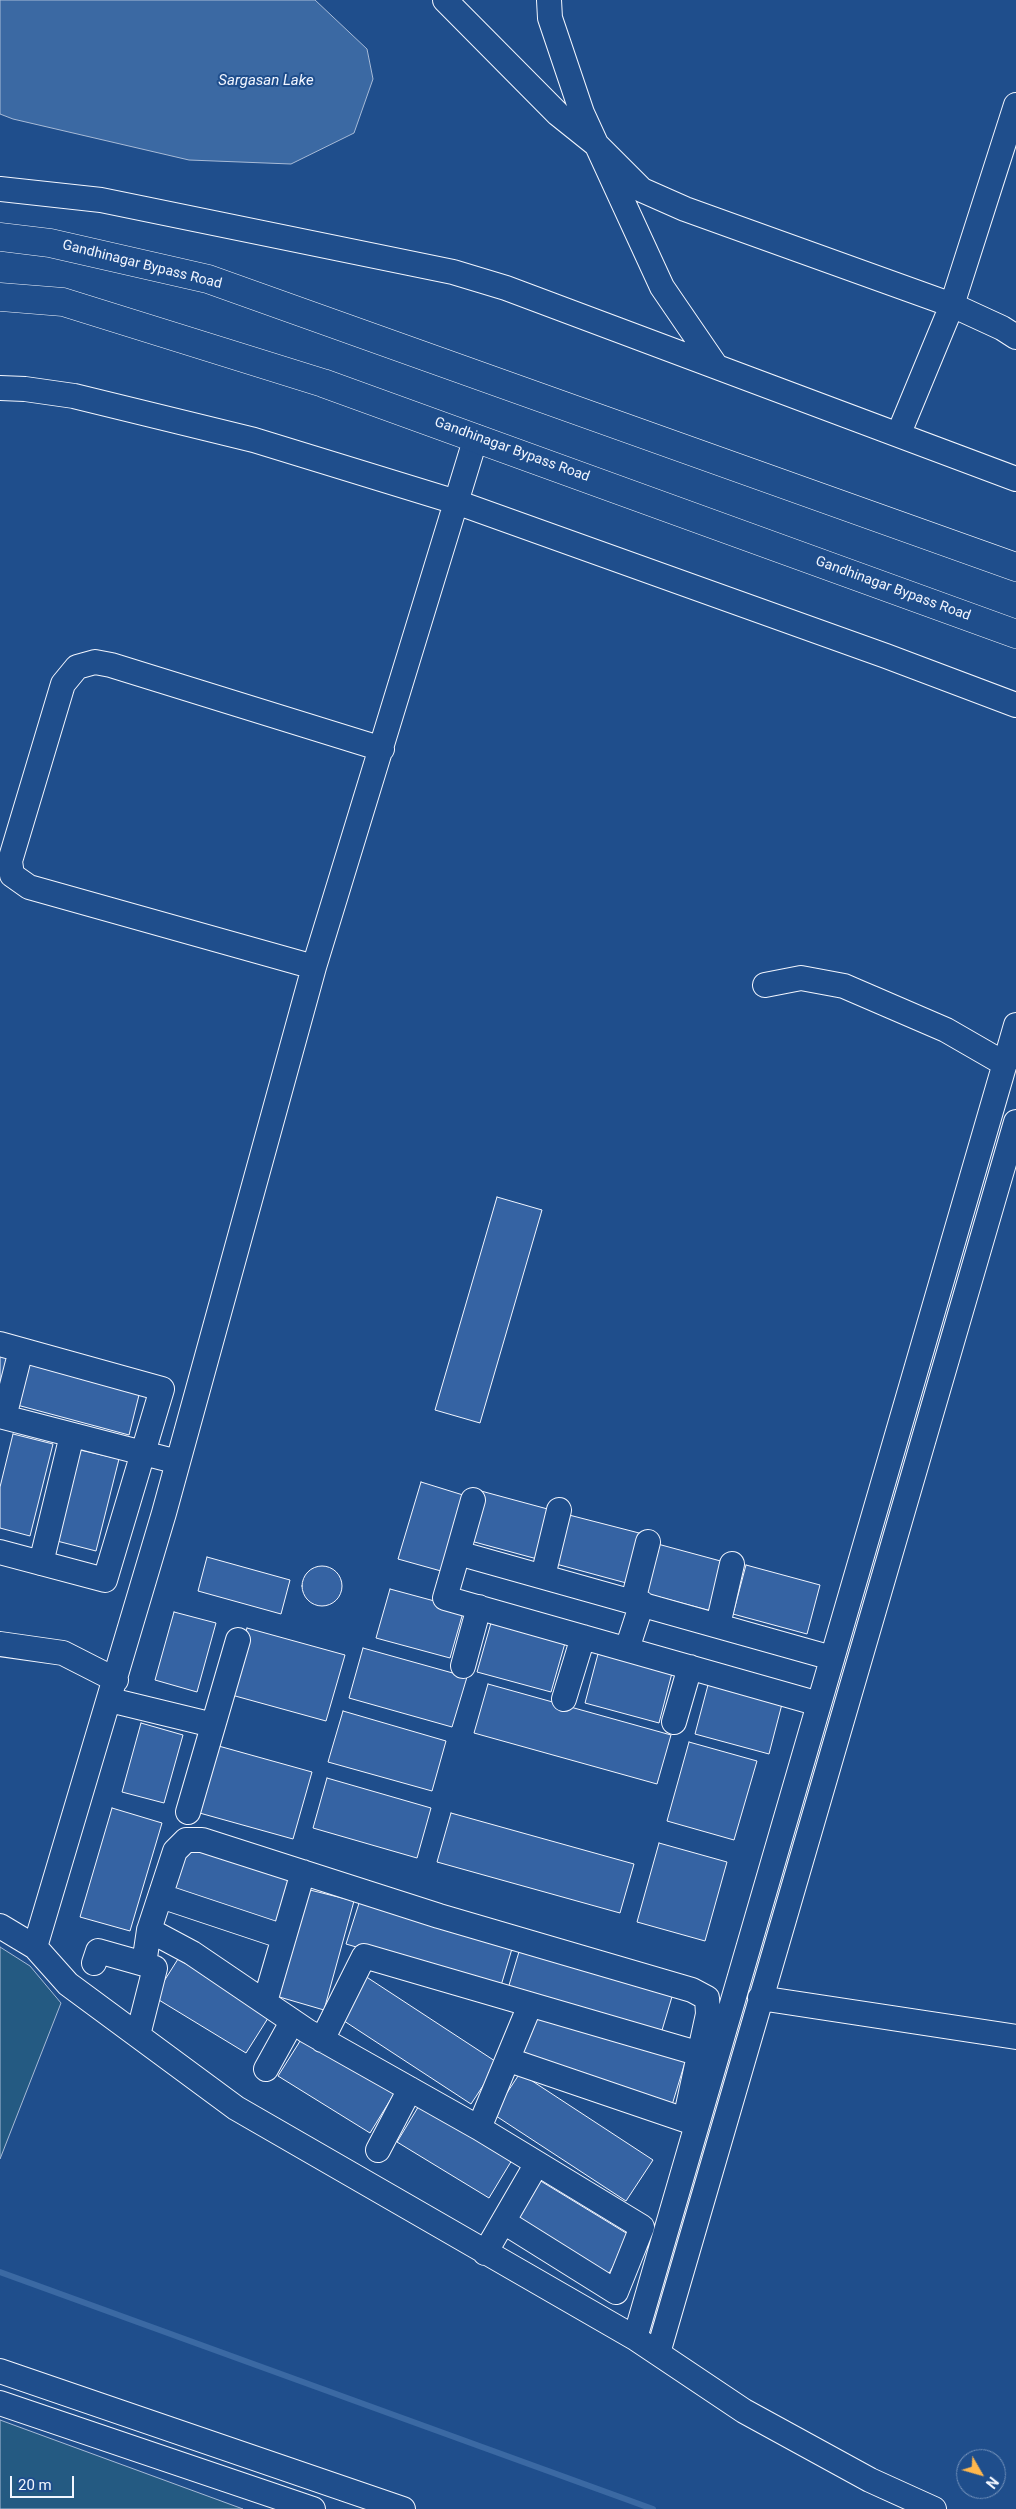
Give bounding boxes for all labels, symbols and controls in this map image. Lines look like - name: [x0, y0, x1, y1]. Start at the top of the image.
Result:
- water label: Sargasan Lake: [218, 72, 314, 90]
- street label: Gandhinagar Bypass Road: [60, 237, 224, 293]
- street label: Gandhinagar Bypass Road: [432, 414, 592, 486]
- street label: Gandhinagar Bypass Road: [813, 553, 973, 625]
- north arrow: [956, 2449, 1006, 2499]
- scale bar: [12, 2466, 76, 2498]
- text: N: [983, 2474, 1001, 2491]
- text: 20 m: [18, 2476, 52, 2494]

